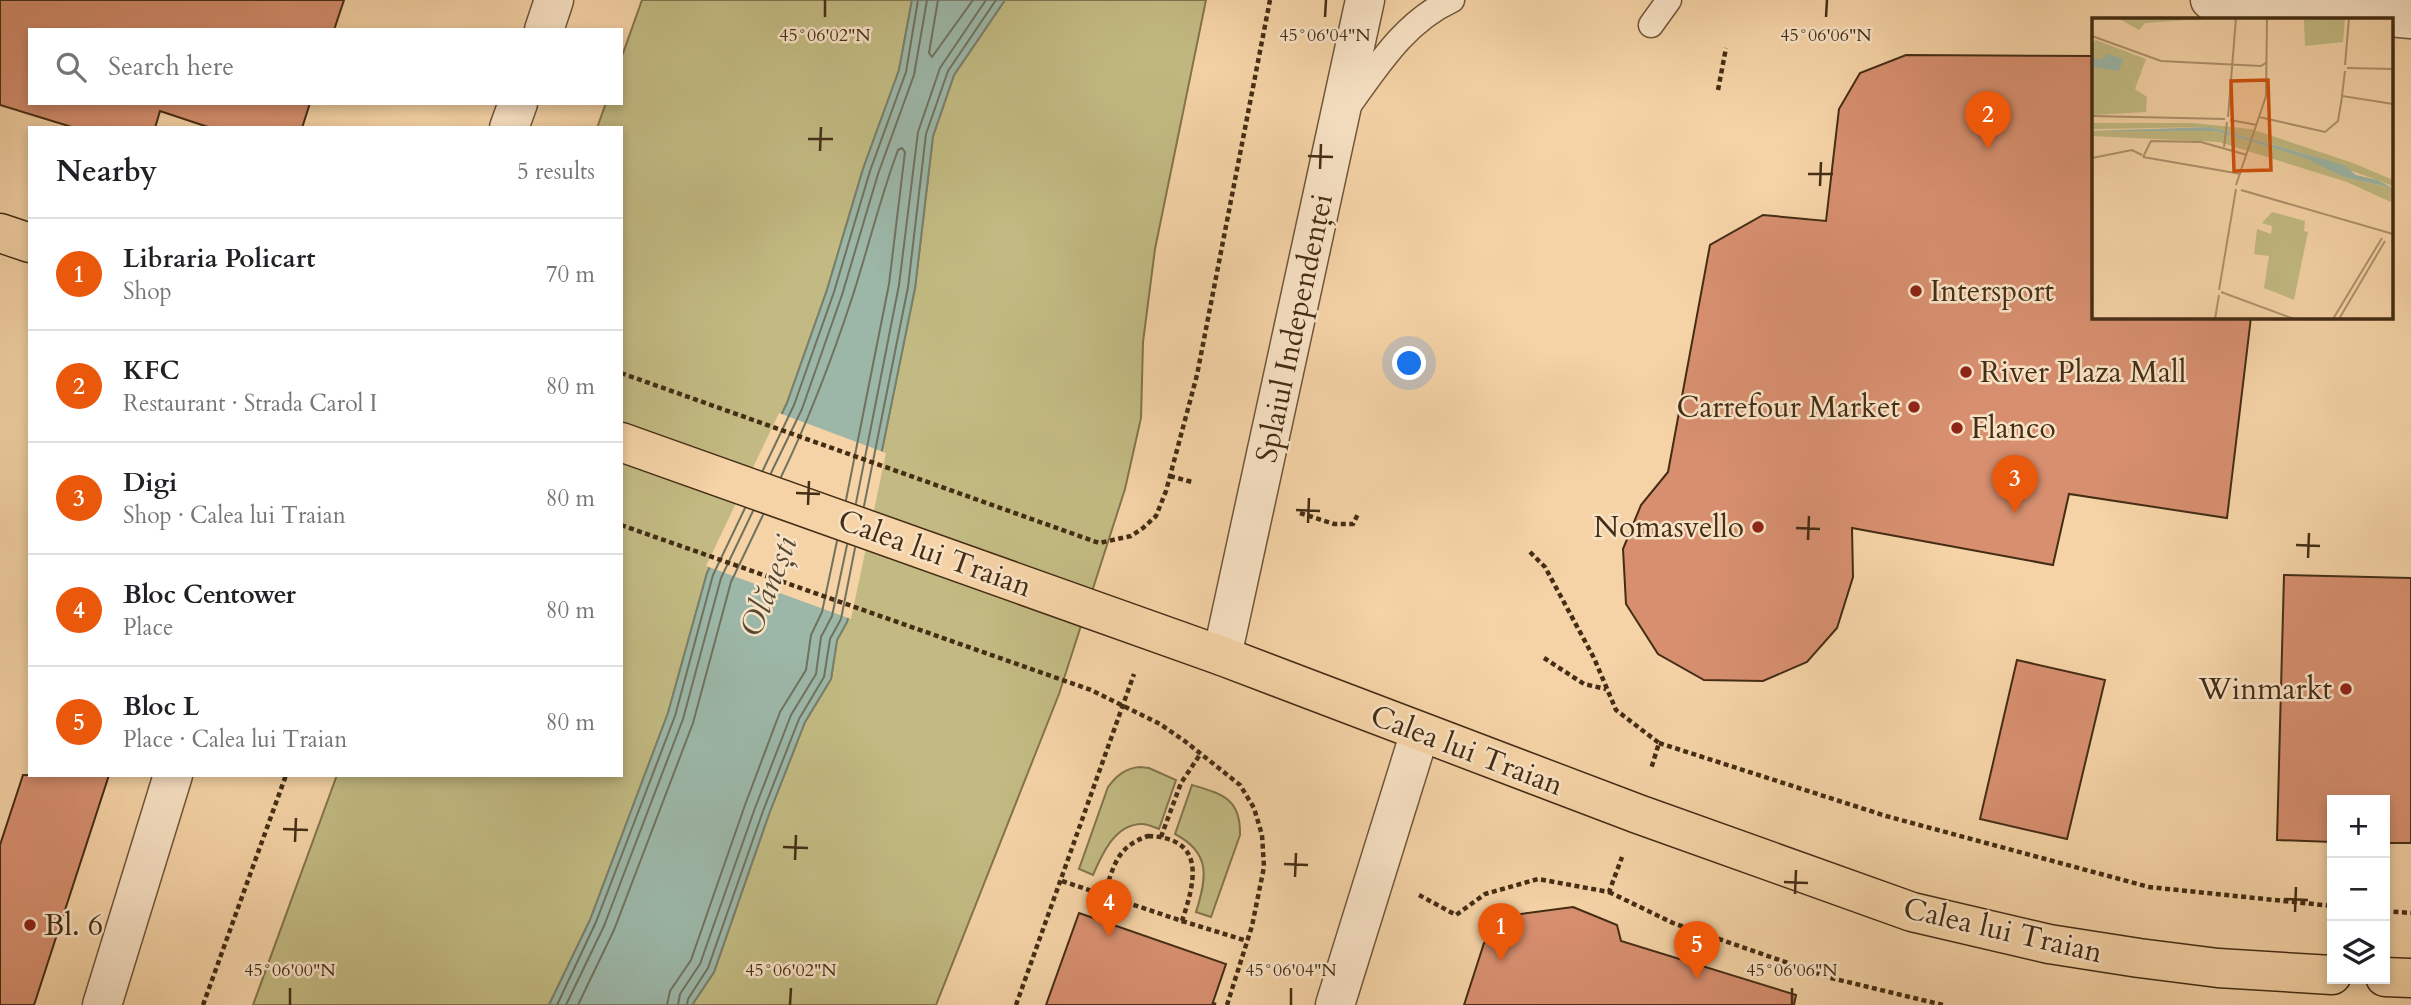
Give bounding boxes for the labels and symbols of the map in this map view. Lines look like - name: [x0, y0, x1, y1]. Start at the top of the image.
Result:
- inset map: [2092, 18, 2394, 318]
- text: 45°06'02"N: [779, 23, 871, 48]
- text: 45°06'04"N: [1279, 23, 1371, 48]
- text: 45°06'06"N: [1780, 23, 1872, 48]
- pin: 2: [1965, 91, 2011, 149]
- street label: Splaiul Independenței: [1246, 190, 1343, 466]
- place label: Intersport: [1930, 271, 2054, 312]
- marker: Intersport: [1908, 283, 1924, 299]
- your location: [1392, 346, 1426, 380]
- place label: River Plaza Mall: [1980, 352, 2187, 393]
- marker: River Plaza Mall: [1958, 364, 1974, 380]
- place label: Carrefour Market: [1676, 387, 1901, 428]
- marker: Carrefour Market: [1906, 399, 1922, 415]
- place label: Flanco: [1971, 408, 2056, 449]
- marker: Flanco: [1949, 420, 1965, 436]
- pin: 3: [1992, 455, 2038, 513]
- street label: Calea lui Traian: [832, 499, 1037, 607]
- place label: Nomasvello: [1594, 507, 1744, 548]
- marker: Nomasvello: [1750, 519, 1766, 535]
- water label: Olănești: [730, 529, 808, 643]
- place label: Winmarkt: [2198, 669, 2333, 710]
- marker: Winmarkt: [2338, 681, 2354, 697]
- street label: Calea lui Traian: [1365, 695, 1569, 806]
- pin: 4: [1086, 879, 1132, 937]
- street label: Calea lui Traian: [1899, 888, 2106, 973]
- pin: 1: [1478, 903, 1524, 961]
- place label: Bl. 6: [44, 905, 103, 946]
- marker: Bl. 6: [22, 917, 38, 933]
- pin: 5: [1674, 921, 1720, 979]
- text: 45°06'00"N: [244, 958, 336, 983]
- text: 45°06'02"N: [745, 958, 837, 983]
- text: 45°06'04"N: [1245, 958, 1337, 983]
- text: 45°06'06"N: [1746, 958, 1838, 983]

